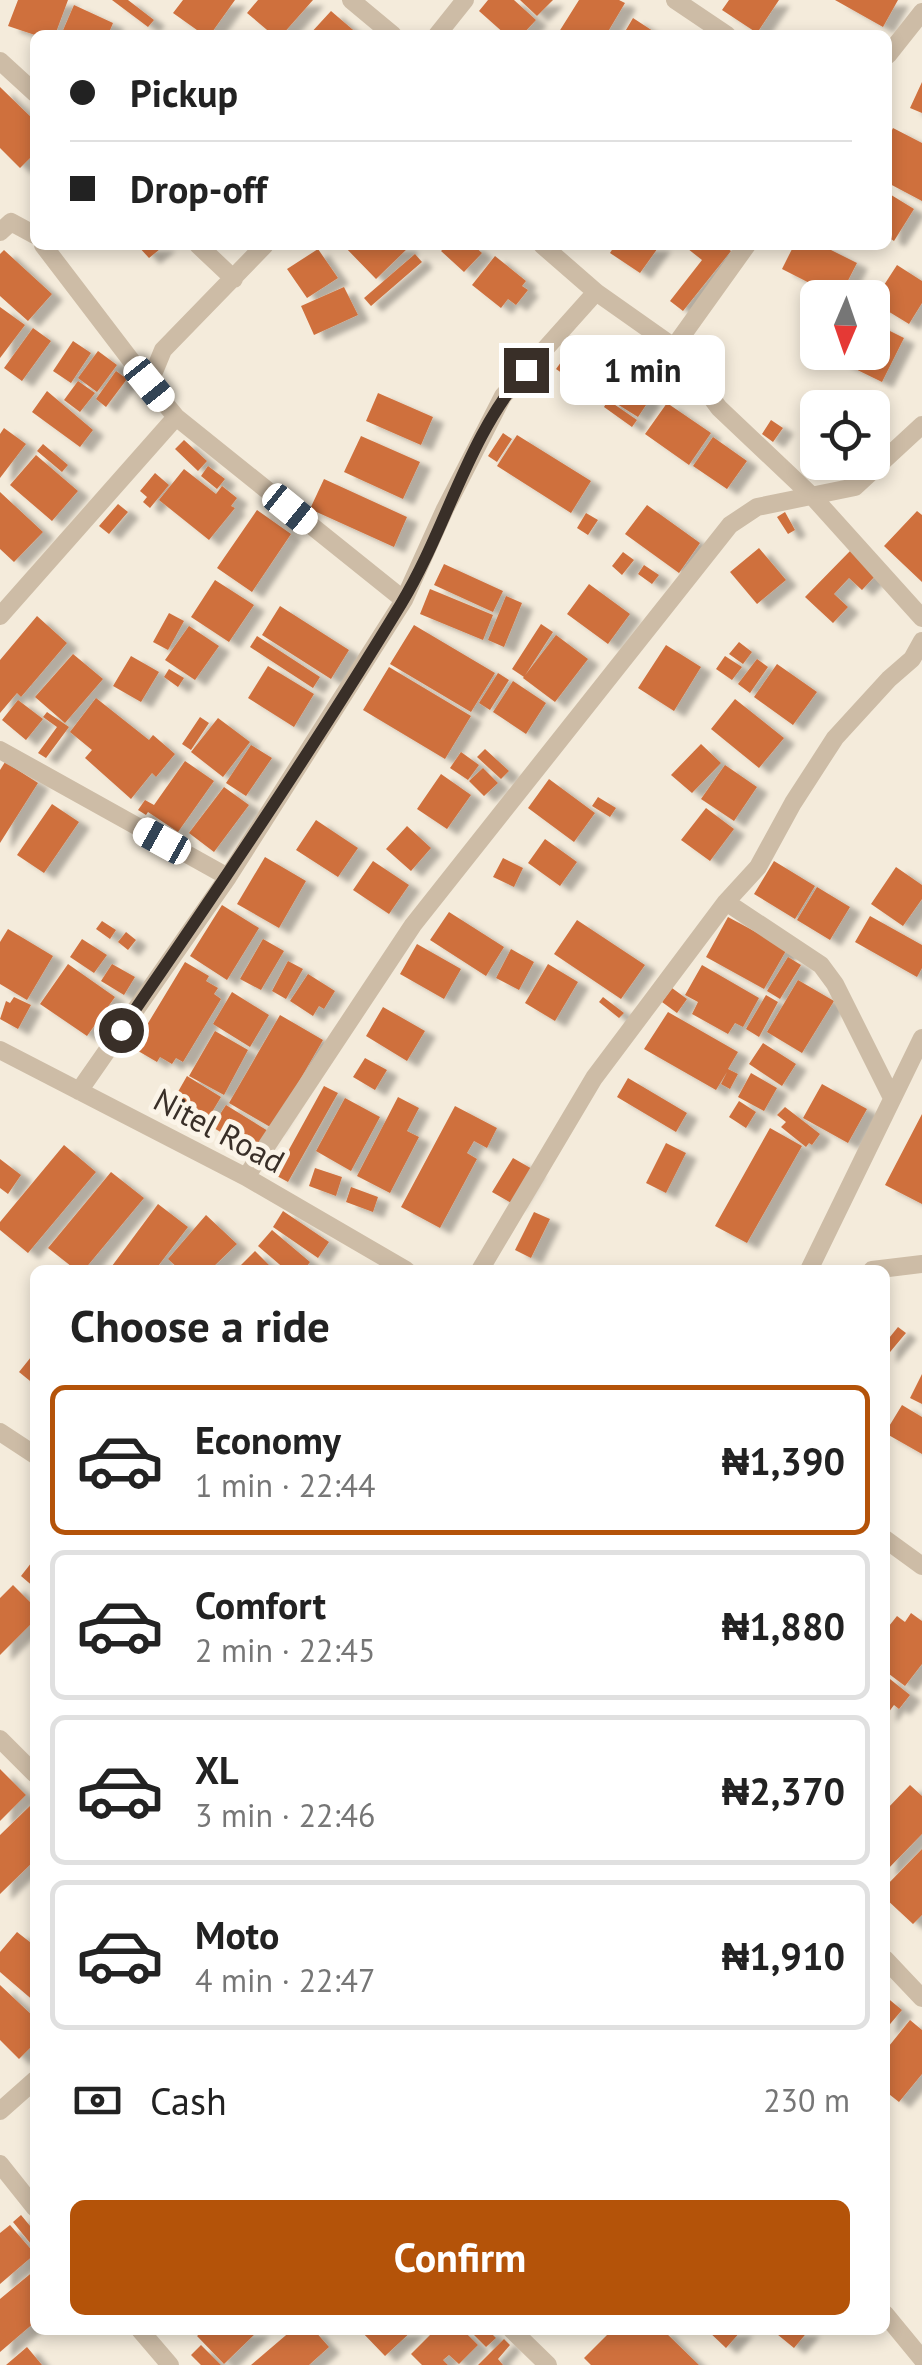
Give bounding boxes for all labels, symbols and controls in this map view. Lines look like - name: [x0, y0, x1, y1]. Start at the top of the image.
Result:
- text: Pickup: [130, 68, 238, 117]
- text: Drop-off: [130, 164, 267, 213]
- north arrow: [800, 280, 890, 370]
- map controls: [800, 280, 890, 480]
- callout: 1 min: [561, 335, 726, 405]
- route end: [504, 348, 549, 393]
- text: 1 min: [603, 349, 682, 391]
- car: [118, 351, 180, 417]
- button: locate: [800, 390, 890, 480]
- car: [257, 478, 323, 540]
- car: [128, 813, 196, 869]
- route start: [99, 1008, 144, 1053]
- street label: Nitel Road: [147, 1078, 292, 1182]
- text: Choose a ride: [70, 1296, 330, 1354]
- icon: car: [75, 1415, 165, 1505]
- text: Economy: [195, 1415, 341, 1464]
- text: ₦1,390: [722, 1436, 845, 1485]
- text: 1 min · 22:44: [195, 1464, 375, 1506]
- icon: car: [75, 1580, 165, 1670]
- text: Comfort: [195, 1580, 326, 1629]
- text: ₦1,880: [722, 1601, 845, 1650]
- text: 2 min · 22:45: [195, 1629, 375, 1671]
- icon: car: [75, 1745, 165, 1835]
- text: XL: [195, 1745, 239, 1794]
- text: ₦2,370: [722, 1766, 845, 1815]
- text: 3 min · 22:46: [195, 1794, 375, 1836]
- icon: car: [75, 1910, 165, 2000]
- text: Moto: [195, 1910, 279, 1959]
- text: ₦1,910: [722, 1931, 845, 1980]
- text: 4 min · 22:47: [195, 1959, 375, 2001]
- icon: cash: [70, 2073, 125, 2128]
- text: Cash: [150, 2076, 227, 2125]
- text: 230 m: [763, 2079, 850, 2121]
- button: Confirm: [70, 2200, 850, 2315]

